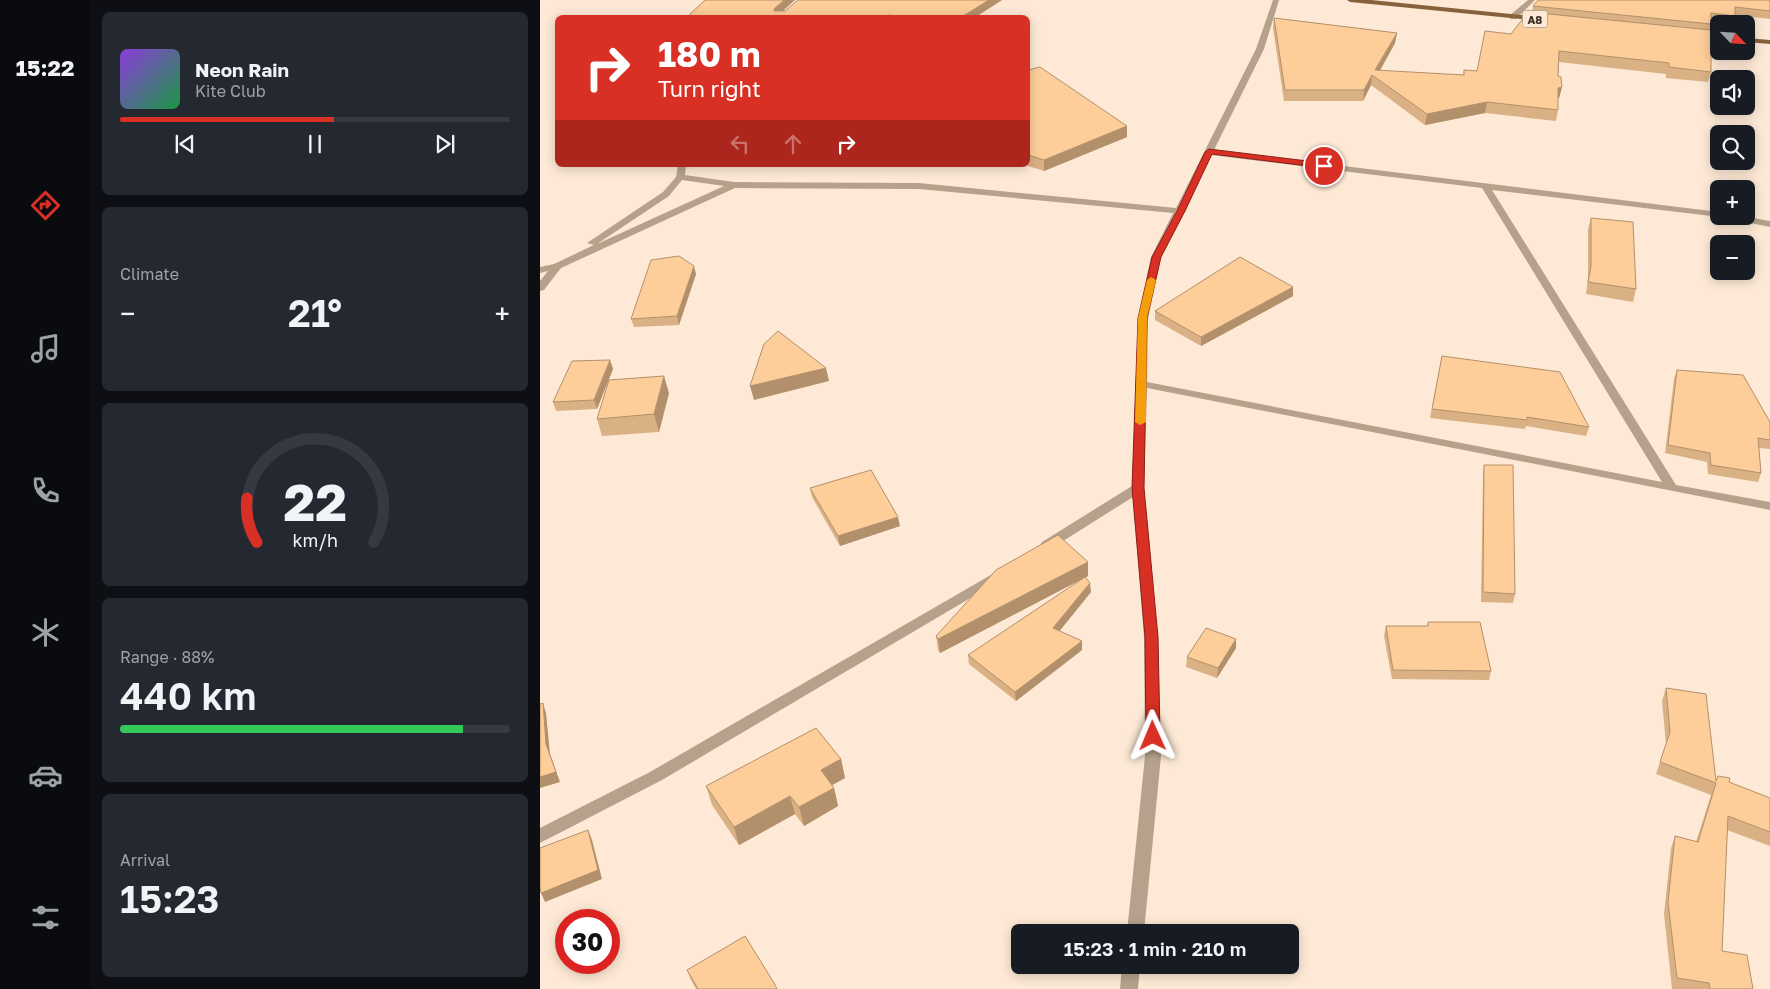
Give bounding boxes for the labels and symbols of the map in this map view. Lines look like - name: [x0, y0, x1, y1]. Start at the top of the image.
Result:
- road number: A8: [1522, 10, 1548, 28]
- north arrow: [1710, 15, 1755, 60]
- pin: [1303, 145, 1345, 187]
- position arrow: [1126, 709, 1178, 761]
- speed limit sign: 30: [555, 909, 620, 974]

